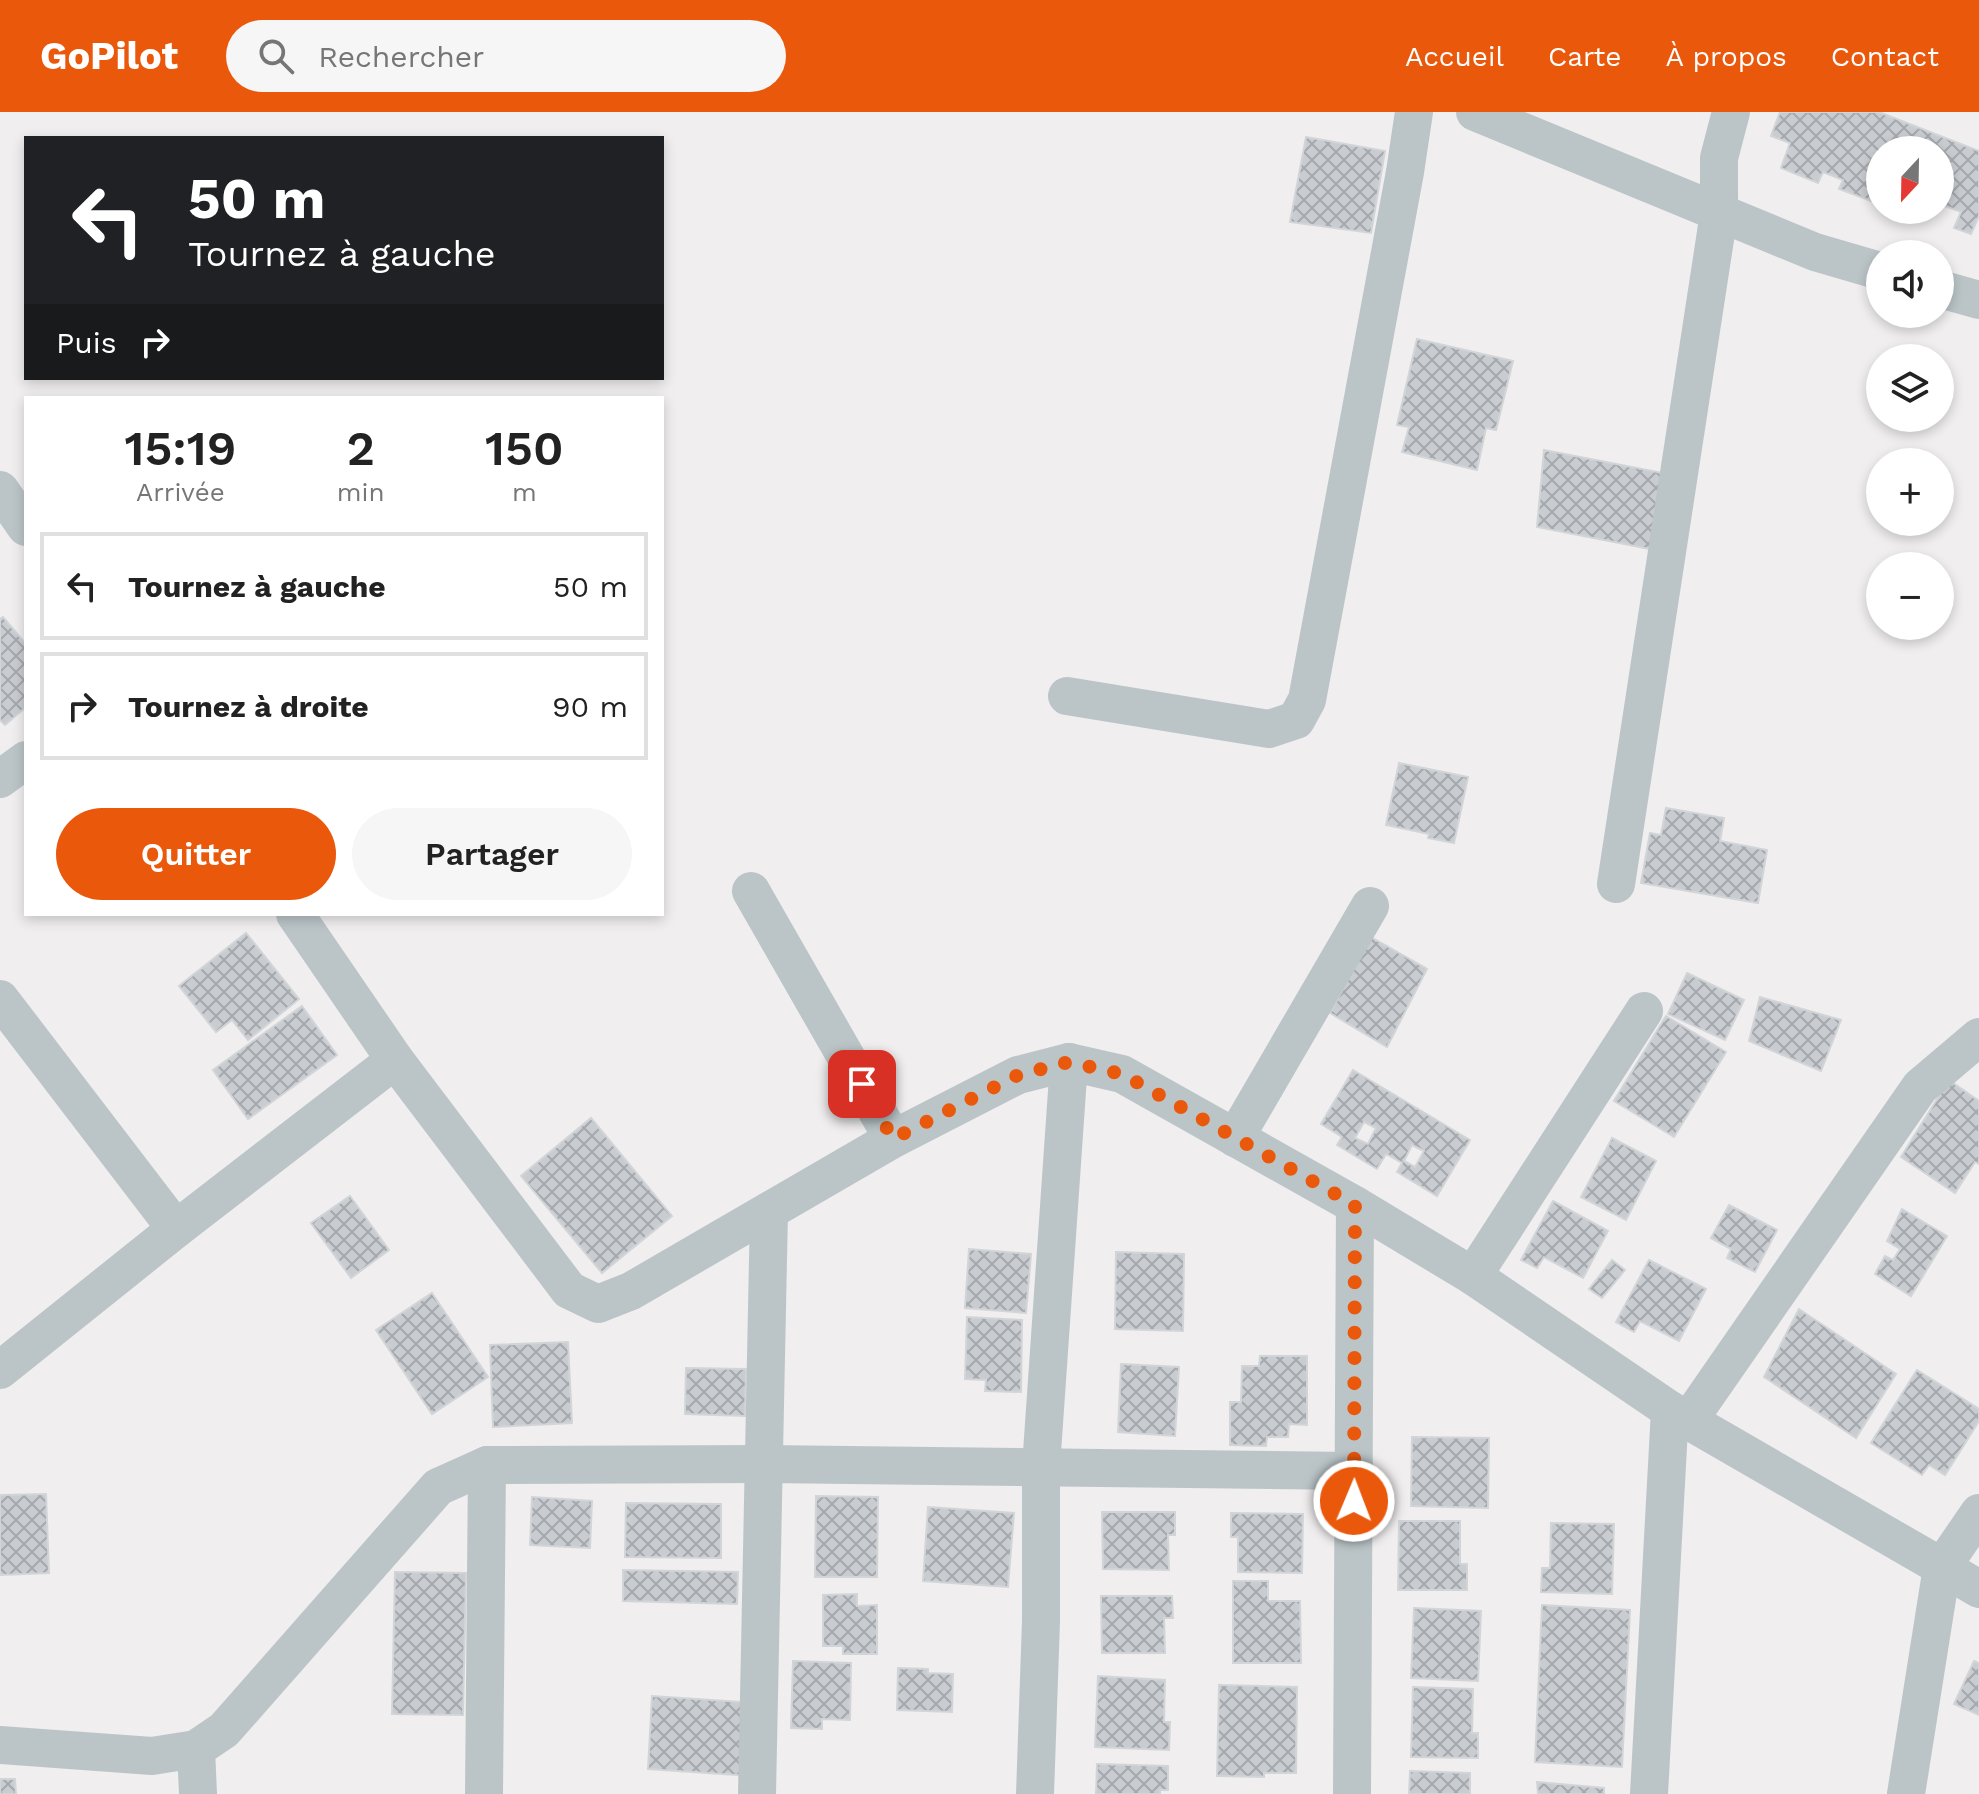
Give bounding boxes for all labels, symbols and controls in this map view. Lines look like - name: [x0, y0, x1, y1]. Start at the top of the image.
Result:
- search box: [226, 20, 786, 92]
- text: GoPilot: [40, 34, 178, 78]
- icon: search: [254, 34, 298, 78]
- text: Rechercher: [318, 39, 484, 74]
- text: Accueil: [1405, 40, 1504, 73]
- text: Carte: [1548, 40, 1622, 73]
- text: À propos: [1666, 40, 1787, 73]
- text: Contact: [1831, 40, 1939, 73]
- north arrow: [1866, 136, 1954, 224]
- map controls: [1866, 136, 1954, 640]
- text: 50 m: [188, 166, 325, 232]
- icon: left: [56, 168, 160, 272]
- text: Tournez à gauche: [188, 233, 496, 275]
- button: sound: [1866, 240, 1954, 328]
- icon: right: [133, 320, 177, 364]
- text: Puis: [56, 325, 117, 360]
- button: layers: [1866, 344, 1954, 432]
- text: 15:19: [124, 420, 236, 477]
- text: 2: [347, 420, 375, 477]
- text: 150: [485, 420, 564, 477]
- button: +: [1866, 448, 1954, 536]
- text: Arrivée: [136, 477, 225, 507]
- text: min: [337, 477, 385, 507]
- text: m: [512, 477, 537, 507]
- button: −: [1866, 552, 1954, 640]
- icon: left: [60, 564, 104, 608]
- text: Tournez à gauche: [128, 569, 386, 604]
- text: 50 m: [553, 569, 628, 604]
- icon: right: [60, 684, 104, 728]
- text: Tournez à droite: [128, 689, 369, 724]
- text: 90 m: [552, 689, 628, 724]
- button: Quitter: [56, 808, 336, 900]
- button: Partager: [352, 808, 632, 900]
- pin: [828, 1050, 896, 1118]
- icon: arrive: [840, 1062, 884, 1106]
- position arrow: [1312, 1459, 1396, 1543]

